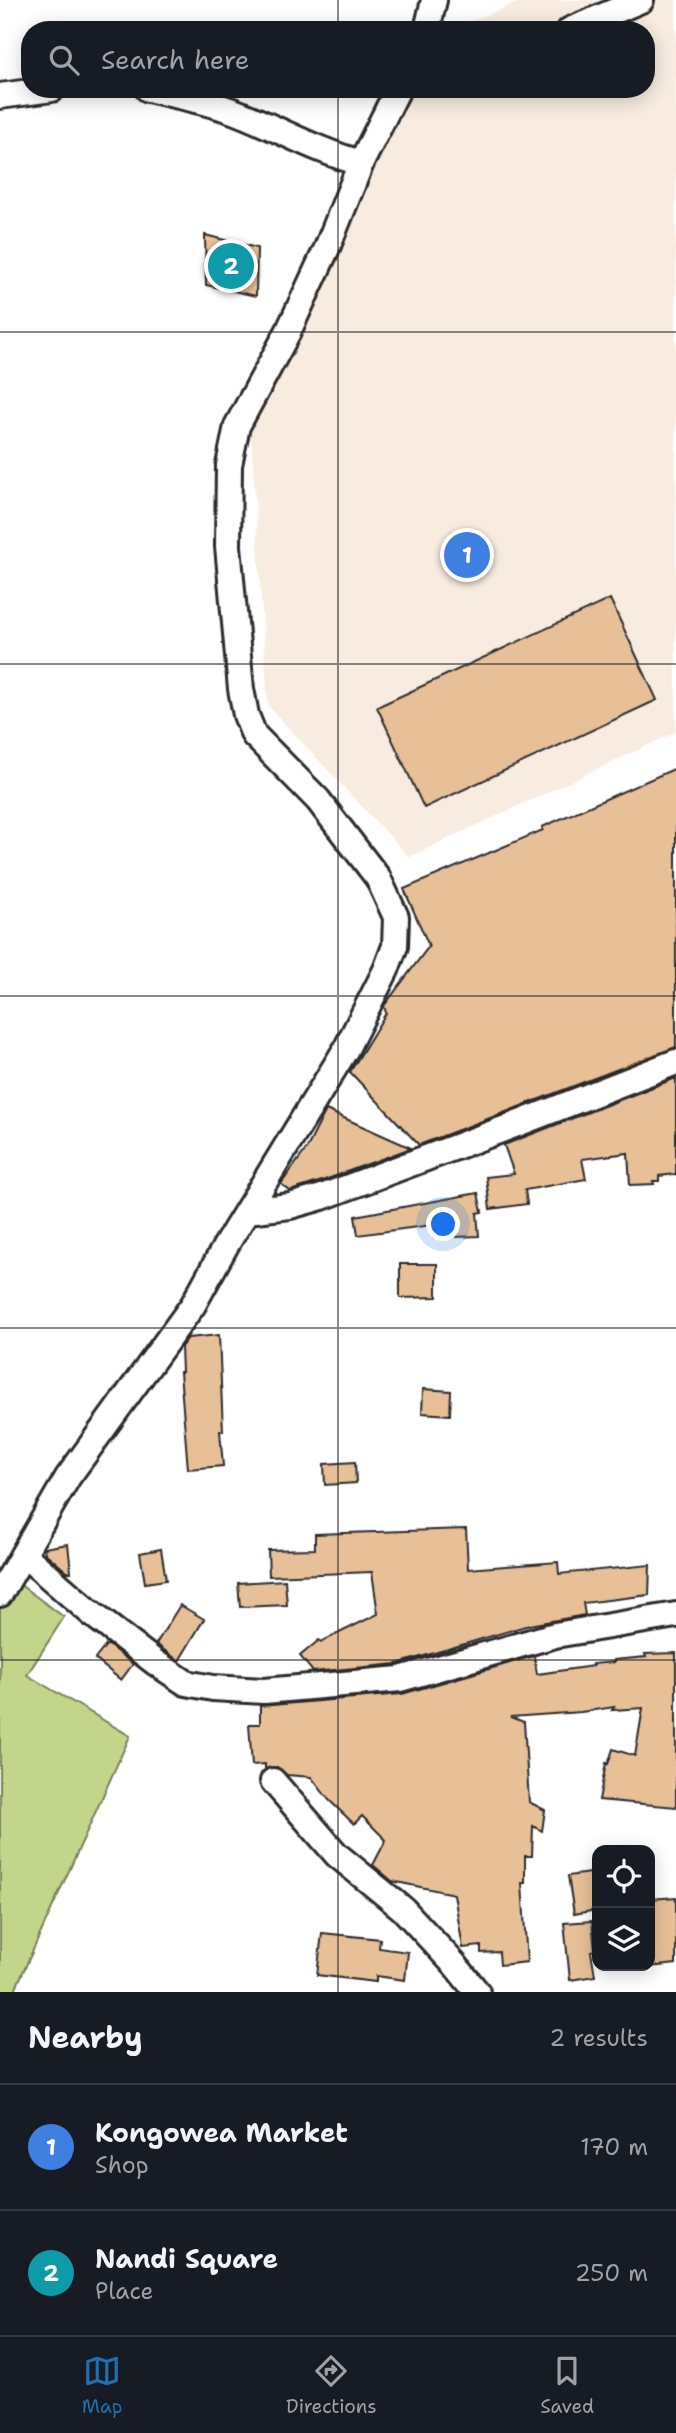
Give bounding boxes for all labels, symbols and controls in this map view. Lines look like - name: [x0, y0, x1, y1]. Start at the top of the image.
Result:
- search box: [21, 21, 655, 98]
- icon: search: [45, 41, 83, 79]
- text: Search here: [101, 42, 250, 77]
- pin: 2: [208, 240, 254, 292]
- pin: 1: [444, 529, 490, 581]
- your location: [426, 1207, 460, 1241]
- map controls: [592, 1845, 655, 1971]
- button: locate: [592, 1845, 655, 1908]
- button: layers: [592, 1908, 655, 1971]
- text: Nearby: [28, 2017, 143, 2058]
- text: 2 results: [549, 2023, 648, 2053]
- text: Kongowea Market: [95, 2115, 348, 2150]
- text: 1: [46, 2132, 56, 2162]
- text: 170 m: [580, 2132, 648, 2162]
- text: Shop: [95, 2150, 149, 2180]
- text: Nandi Square: [95, 2241, 278, 2276]
- text: 2: [43, 2258, 59, 2288]
- text: 250 m: [575, 2258, 648, 2288]
- text: Place: [95, 2276, 154, 2306]
- tab: Map: [82, 2352, 122, 2419]
- tab: Directions: [286, 2352, 377, 2419]
- tab: Saved: [540, 2352, 594, 2419]

